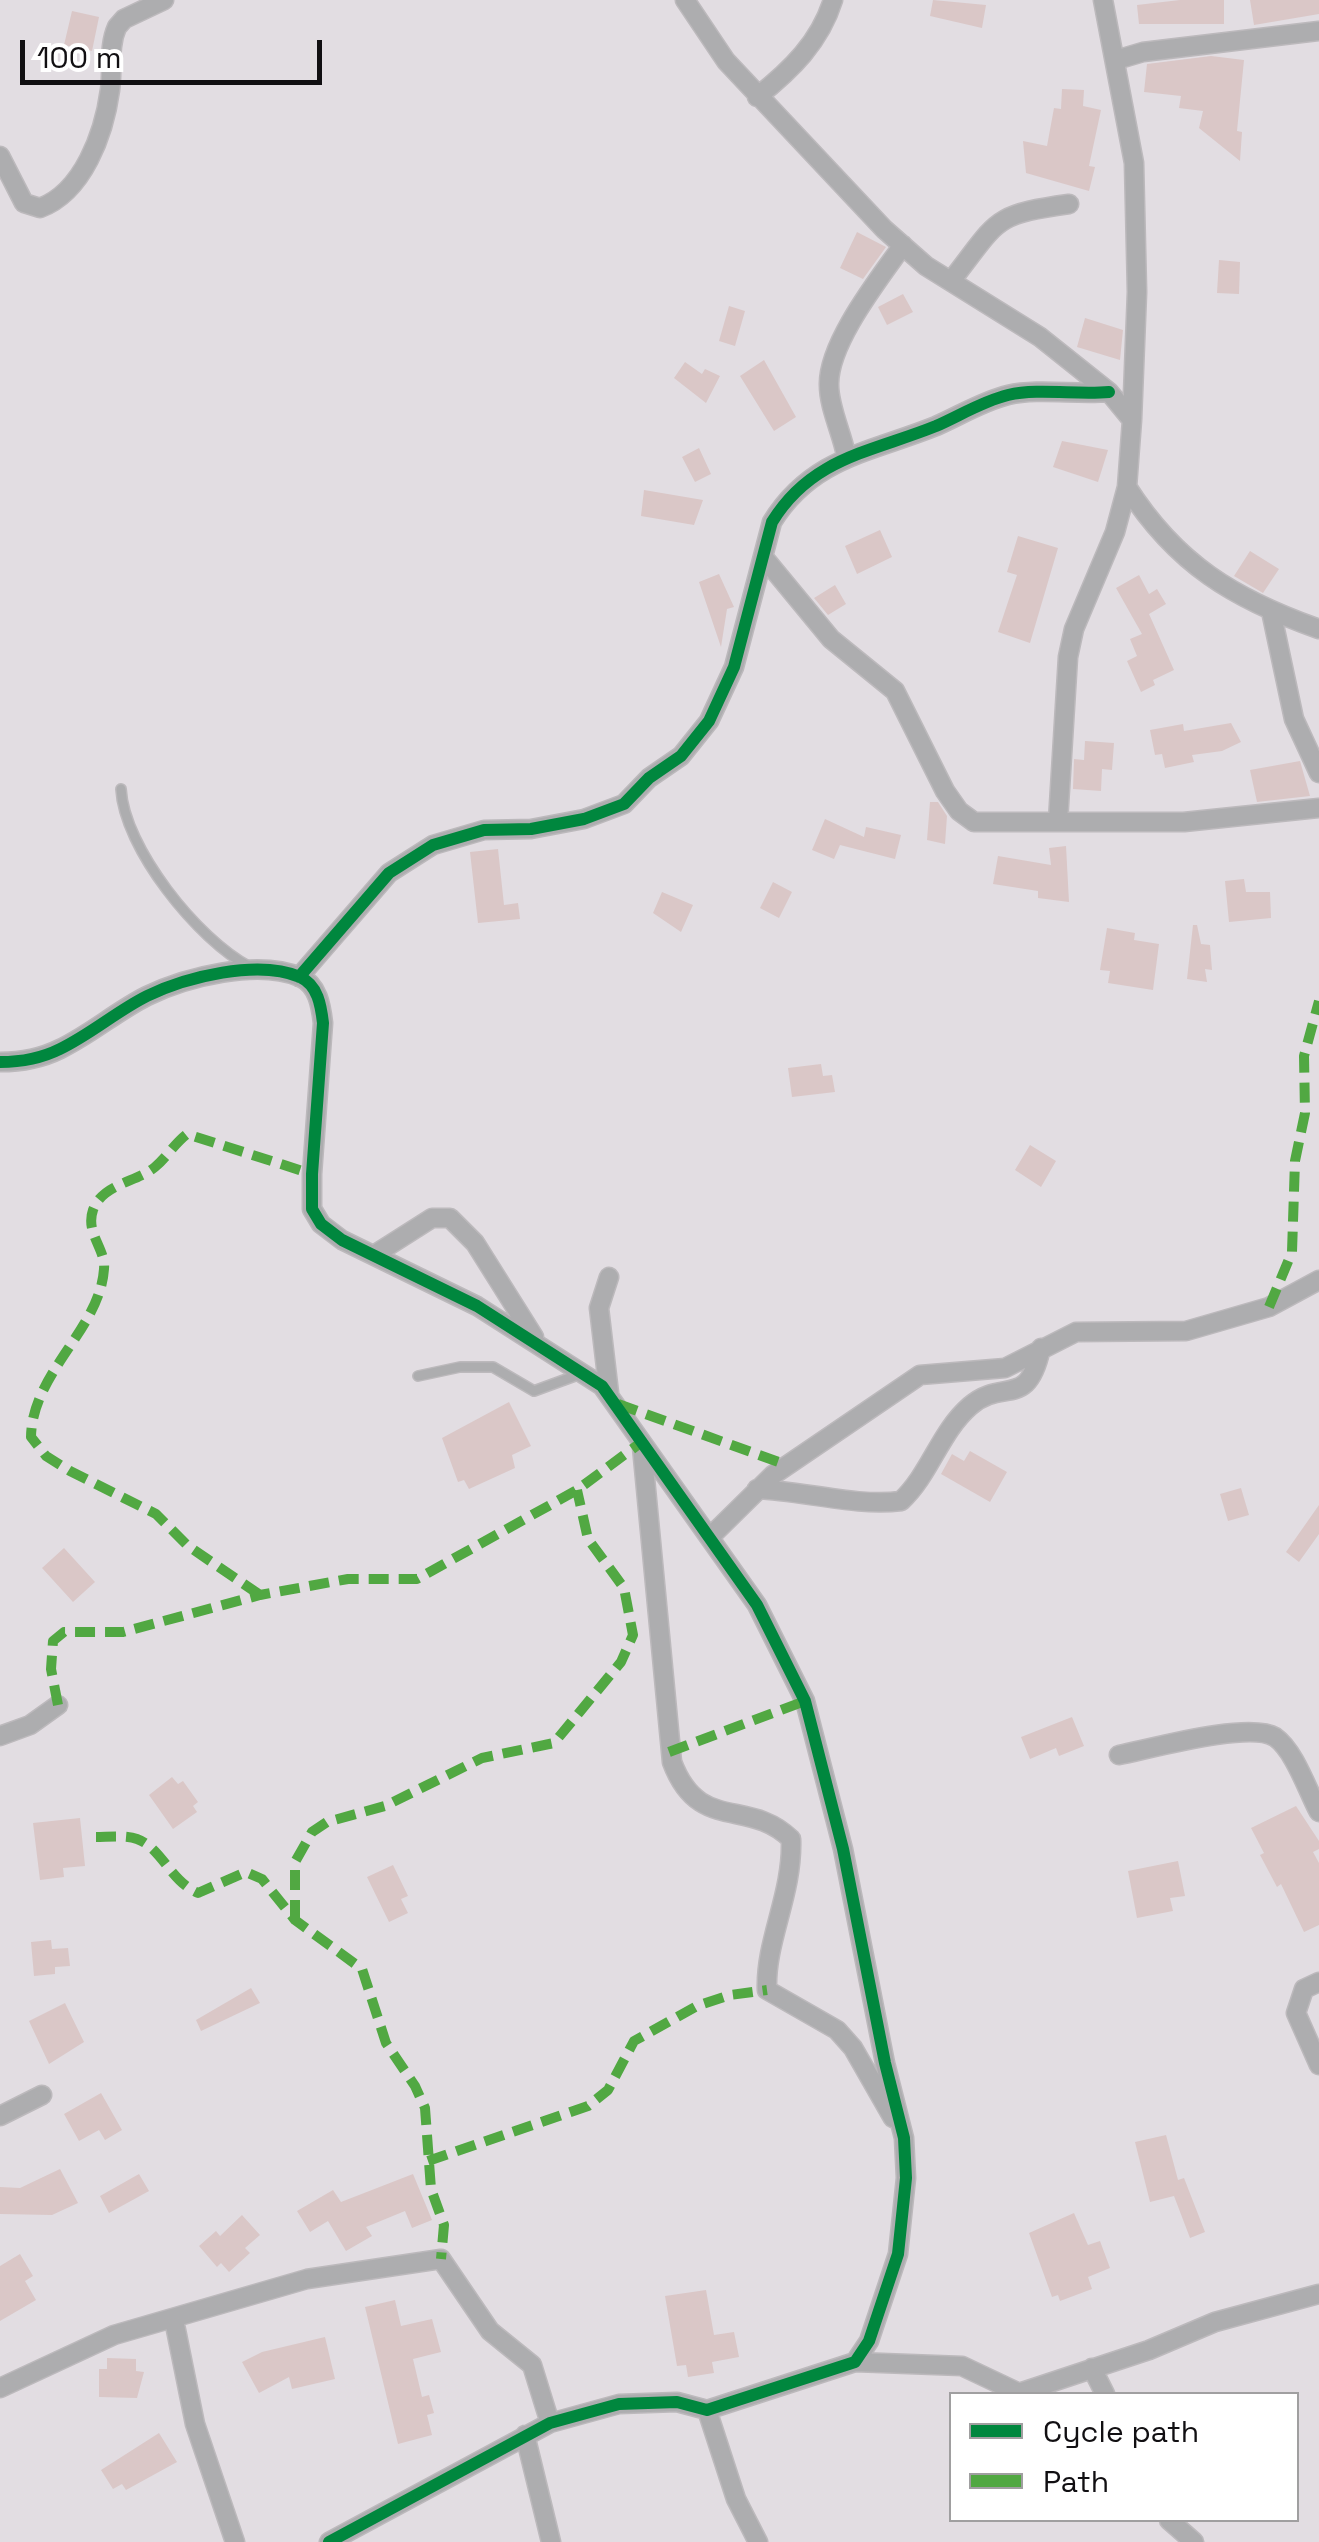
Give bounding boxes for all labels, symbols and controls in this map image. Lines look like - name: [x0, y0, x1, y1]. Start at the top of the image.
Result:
- scale bar: [25, 20, 328, 82]
- text: 100 m: [37, 38, 122, 77]
- legend: [949, 2392, 1299, 2522]
- text: Cycle path: [1043, 2412, 1199, 2451]
- text: Path: [1043, 2462, 1109, 2501]

